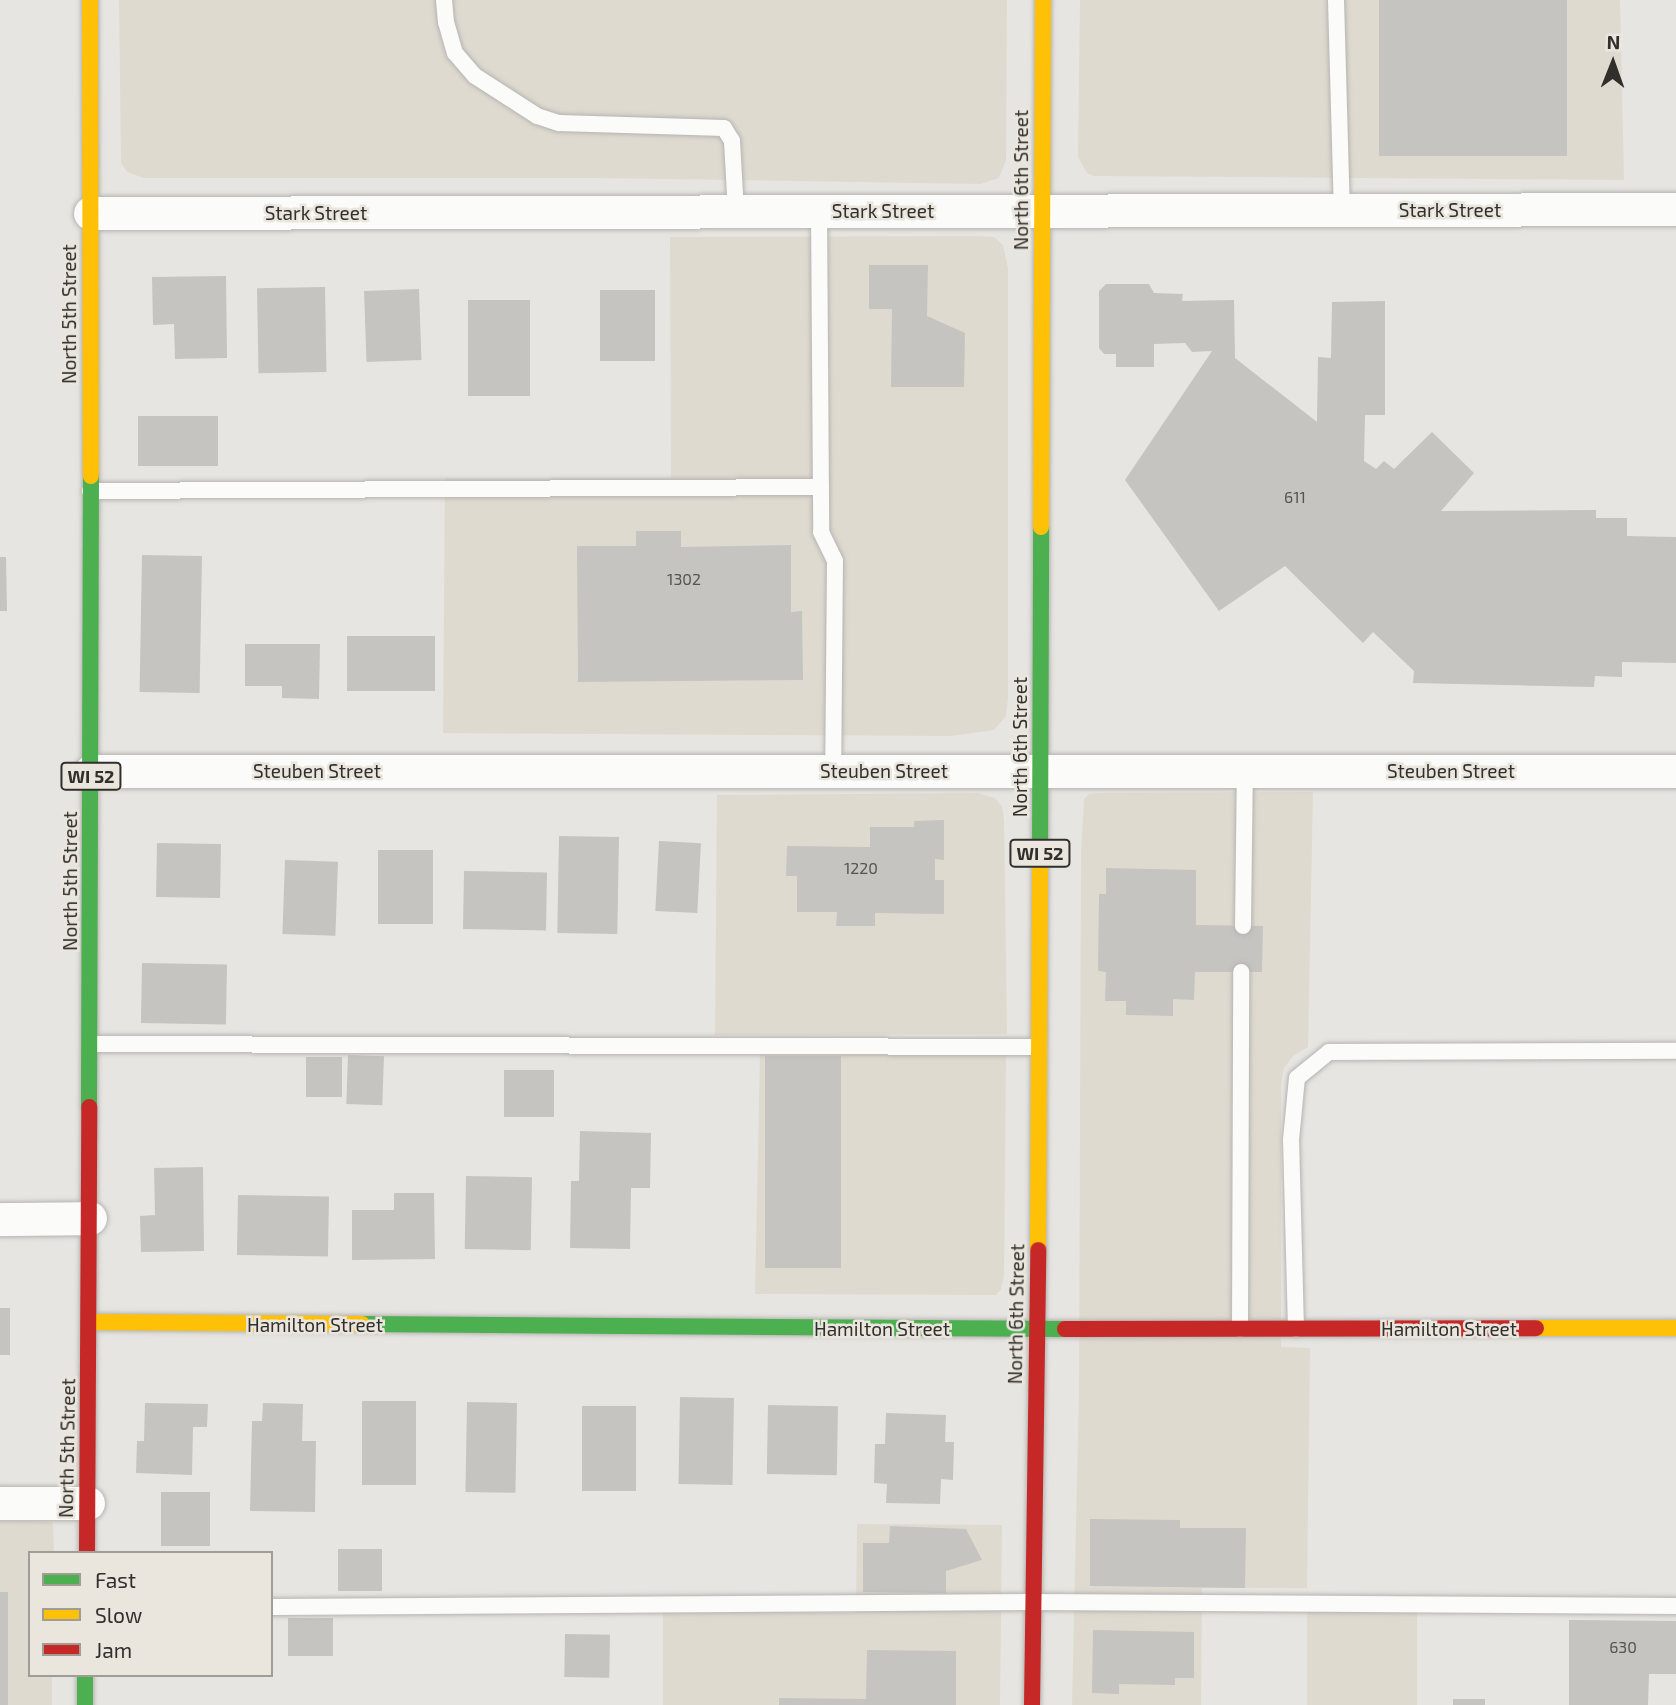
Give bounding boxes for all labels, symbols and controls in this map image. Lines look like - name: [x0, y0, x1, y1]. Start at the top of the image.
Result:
- north arrow: [1578, 28, 1648, 98]
- text: N: [1606, 30, 1620, 53]
- street label: North 6th Street: [1010, 110, 1032, 250]
- street label: Stark Street: [1399, 199, 1501, 221]
- street label: Stark Street: [832, 200, 934, 222]
- street label: Stark Street: [265, 202, 367, 224]
- street label: North 5th Street: [58, 244, 80, 384]
- house number: 611: [1284, 487, 1306, 507]
- house number: 1302: [667, 569, 701, 589]
- street label: North 6th Street: [1009, 677, 1031, 817]
- street label: Steuben Street: [253, 760, 381, 782]
- street label: Steuben Street: [820, 760, 948, 782]
- street label: Steuben Street: [1387, 760, 1515, 782]
- road number: WI 52: [60, 762, 122, 790]
- street label: North 5th Street: [59, 811, 81, 951]
- road number: WI 52: [1009, 838, 1072, 868]
- house number: 1220: [844, 858, 878, 878]
- street label: North 6th Street: [1003, 1244, 1029, 1384]
- street label: Hamilton Street: [247, 1314, 383, 1336]
- street label: Hamilton Street: [814, 1318, 950, 1340]
- street label: Hamilton Street: [1381, 1318, 1517, 1340]
- street label: North 5th Street: [54, 1378, 80, 1518]
- legend: [28, 1551, 273, 1677]
- text: Fast: [95, 1567, 136, 1592]
- text: Slow: [95, 1602, 142, 1627]
- text: Jam: [95, 1637, 132, 1662]
- house number: 630: [1609, 1637, 1637, 1657]

